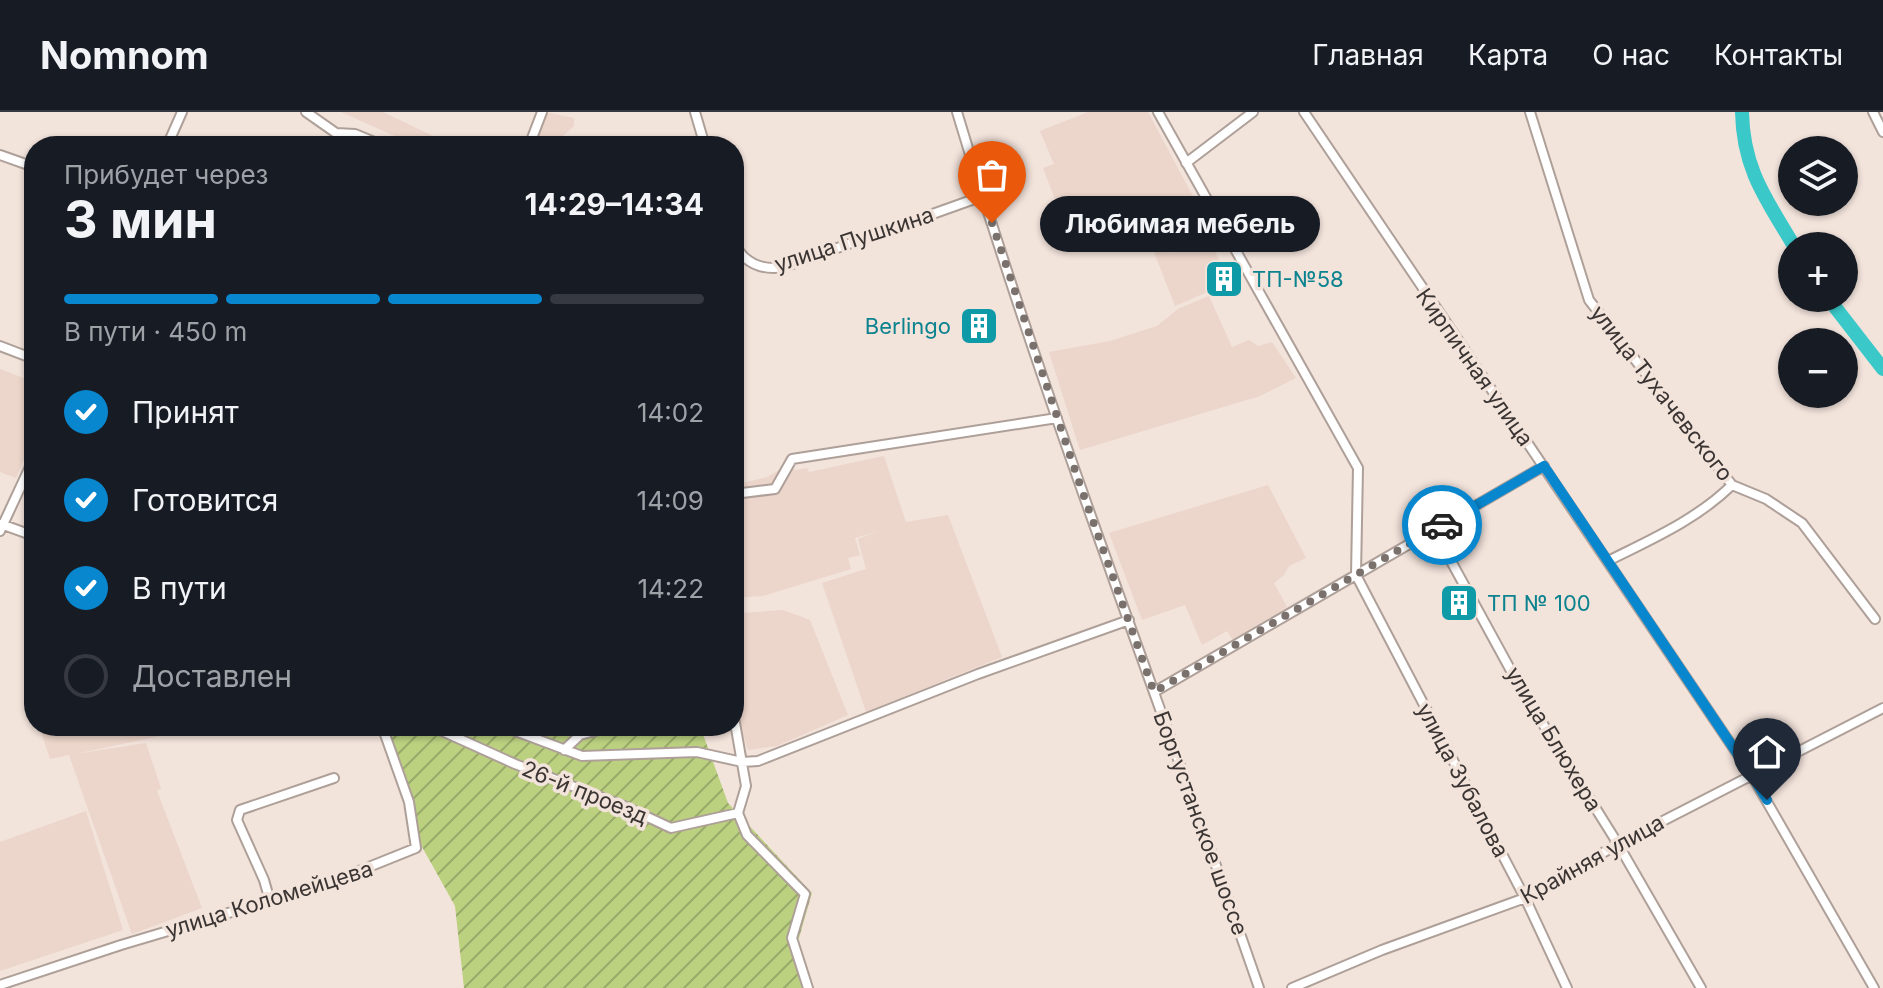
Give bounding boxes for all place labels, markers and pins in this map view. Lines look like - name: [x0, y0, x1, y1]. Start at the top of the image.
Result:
- pin: [958, 141, 1026, 223]
- callout: Любимая мебель: [1040, 195, 1320, 251]
- building icon: ТП-№58: [1203, 258, 1245, 300]
- place label: ТП-№58: [1252, 266, 1344, 292]
- building icon: Berlingo: [958, 305, 1000, 347]
- place label: Berlingo: [865, 313, 951, 339]
- building icon: ТП № 100: [1438, 582, 1480, 624]
- place label: ТП № 100: [1487, 590, 1591, 616]
- pin: [1733, 718, 1801, 800]

